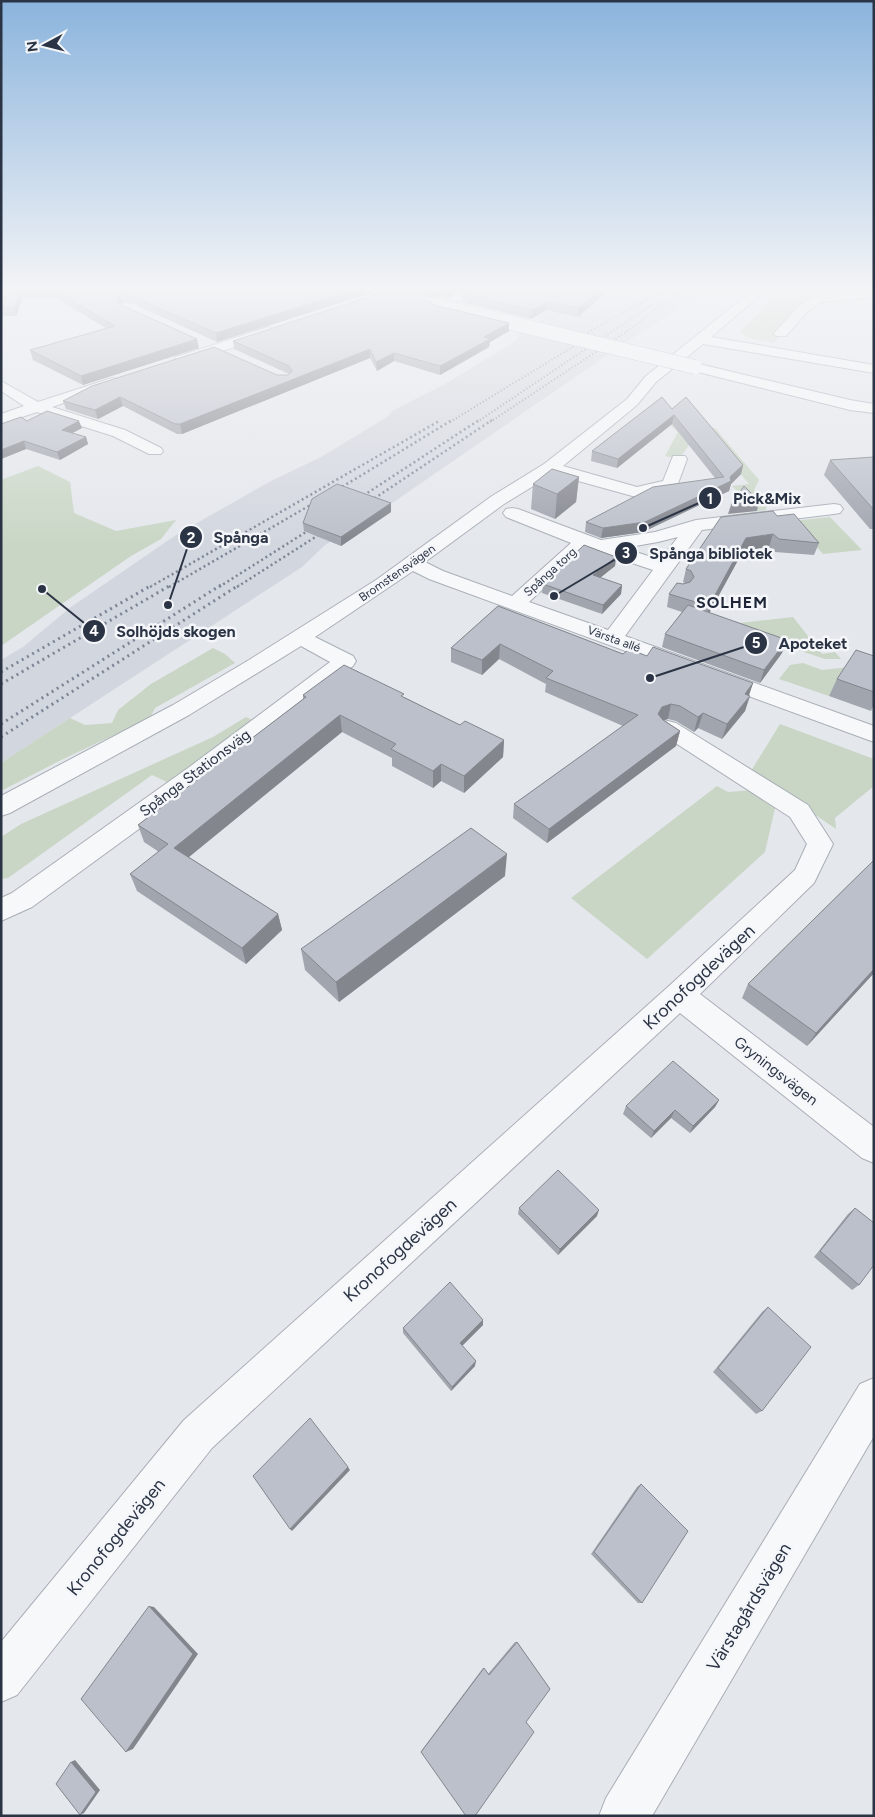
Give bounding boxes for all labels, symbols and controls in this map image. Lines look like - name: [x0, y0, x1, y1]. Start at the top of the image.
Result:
- north arrow: [20, 20, 70, 70]
- text: N: [23, 40, 42, 53]
- callout: Pick&Mix: [698, 483, 811, 514]
- text: Pick&Mix: [733, 489, 801, 508]
- text: 1: [707, 490, 713, 508]
- callout: Spånga: [179, 522, 279, 553]
- text: Spånga: [213, 528, 269, 547]
- text: 2: [187, 529, 196, 547]
- callout: Spånga bibliotek: [614, 538, 782, 569]
- street label: Bromstensvägen: [356, 541, 438, 605]
- text: 3: [622, 544, 630, 562]
- text: Spånga bibliotek: [649, 544, 773, 563]
- street label: Spånga torg: [521, 545, 579, 599]
- district label: SOLHEM: [696, 593, 768, 612]
- callout: Solhöjds skogen: [81, 616, 245, 647]
- text: 4: [89, 622, 99, 640]
- text: Solhöjds skogen: [116, 622, 236, 641]
- street label: Värsta allé: [585, 623, 643, 655]
- callout: Apoteket: [744, 628, 858, 659]
- text: 5: [752, 634, 761, 652]
- text: Apoteket: [779, 634, 847, 653]
- street label: Spånga Stationsväg: [136, 725, 254, 821]
- street label: Kronofogdevägen: [639, 920, 759, 1034]
- street label: Gryningsvägen: [731, 1033, 821, 1109]
- street label: Kronofogdevägen: [339, 1193, 461, 1307]
- street label: Kronofogdevägen: [62, 1474, 170, 1600]
- street label: Värstagårdsvägen: [702, 1539, 796, 1675]

